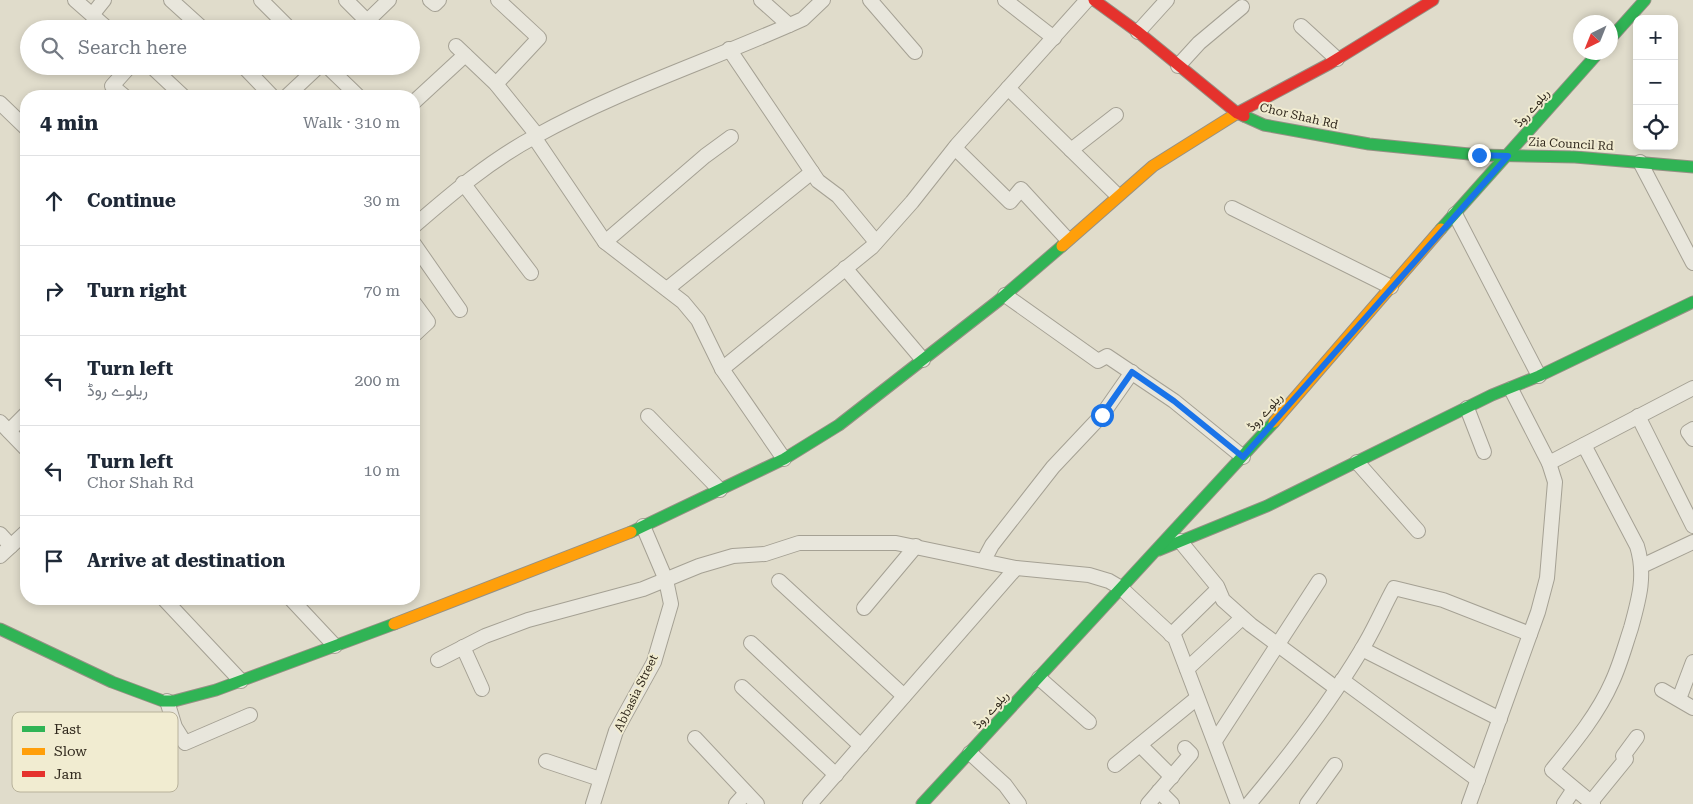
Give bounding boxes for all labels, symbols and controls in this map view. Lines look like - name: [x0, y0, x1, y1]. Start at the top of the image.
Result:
- north arrow: [1573, 15, 1618, 60]
- map controls: [1633, 15, 1678, 150]
- button: +: [1633, 15, 1678, 60]
- search box: [20, 20, 420, 75]
- icon: search: [38, 34, 66, 62]
- text: Search here: [78, 36, 187, 59]
- button: −: [1633, 60, 1678, 105]
- street label: ریلوے روڈ: [1512, 86, 1553, 130]
- street label: Chor Shah Rd: [1258, 100, 1340, 132]
- button: locate: [1633, 105, 1678, 150]
- text: 4 min: [40, 111, 98, 135]
- text: Walk · 310 m: [303, 113, 400, 132]
- street label: Zia Council Rd: [1528, 135, 1614, 153]
- route end: [1468, 144, 1491, 167]
- icon: ahead: [40, 187, 68, 215]
- text: Continue: [87, 189, 176, 212]
- text: 30 m: [363, 191, 400, 210]
- icon: right: [40, 277, 68, 305]
- text: Turn right: [87, 279, 187, 302]
- text: 70 m: [363, 281, 400, 300]
- text: Turn left: [87, 357, 173, 380]
- icon: left: [40, 367, 68, 395]
- text: 200 m: [354, 371, 400, 390]
- text: ریلوے روڈ: [87, 381, 148, 400]
- street label: ریلوے روڈ: [1245, 390, 1286, 434]
- route start: [1091, 404, 1114, 427]
- text: Turn left: [87, 450, 173, 473]
- icon: left: [40, 457, 68, 485]
- text: 10 m: [363, 461, 400, 480]
- text: Chor Shah Rd: [87, 473, 194, 492]
- icon: arrive: [40, 547, 68, 575]
- text: Arrive at destination: [87, 549, 285, 572]
- street label: Abbasia Street: [611, 652, 661, 734]
- street label: ریلوے روڈ: [971, 688, 1012, 732]
- legend: [12, 712, 178, 792]
- text: Fast: [54, 721, 81, 737]
- text: Slow: [54, 743, 87, 759]
- text: Jam: [54, 766, 82, 782]

